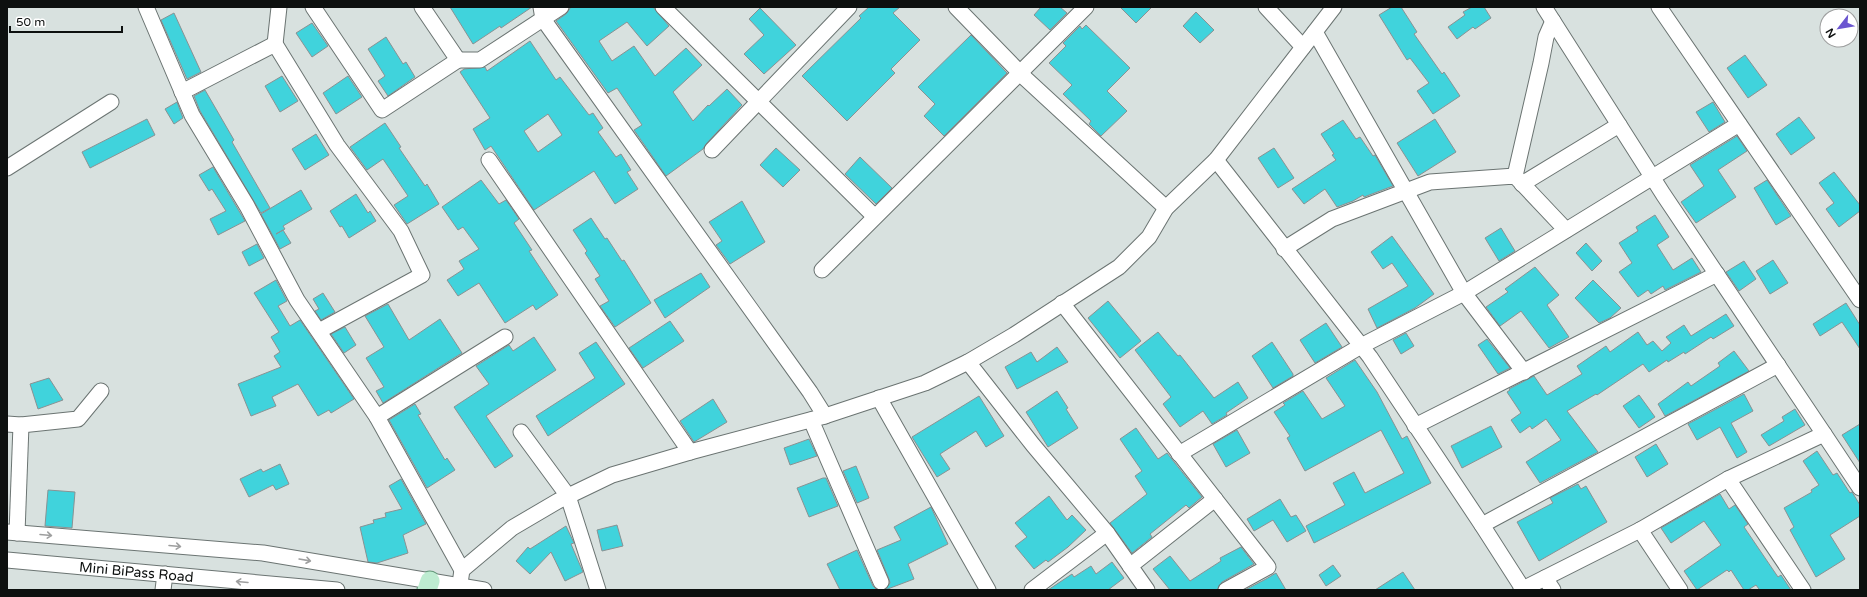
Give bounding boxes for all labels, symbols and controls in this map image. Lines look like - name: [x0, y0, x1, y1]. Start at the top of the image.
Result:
- scale bar: [10, 8, 122, 34]
- north arrow: [1819, 8, 1859, 48]
- text: 50 m: [16, 15, 45, 29]
- text: N: [1823, 26, 1839, 40]
- one-way arrow: [39, 532, 52, 539]
- one-way arrow: [168, 542, 181, 549]
- one-way arrow: [298, 556, 311, 564]
- street label: Mini BiPass Road: [79, 559, 194, 586]
- one-way arrow: [236, 578, 249, 585]

